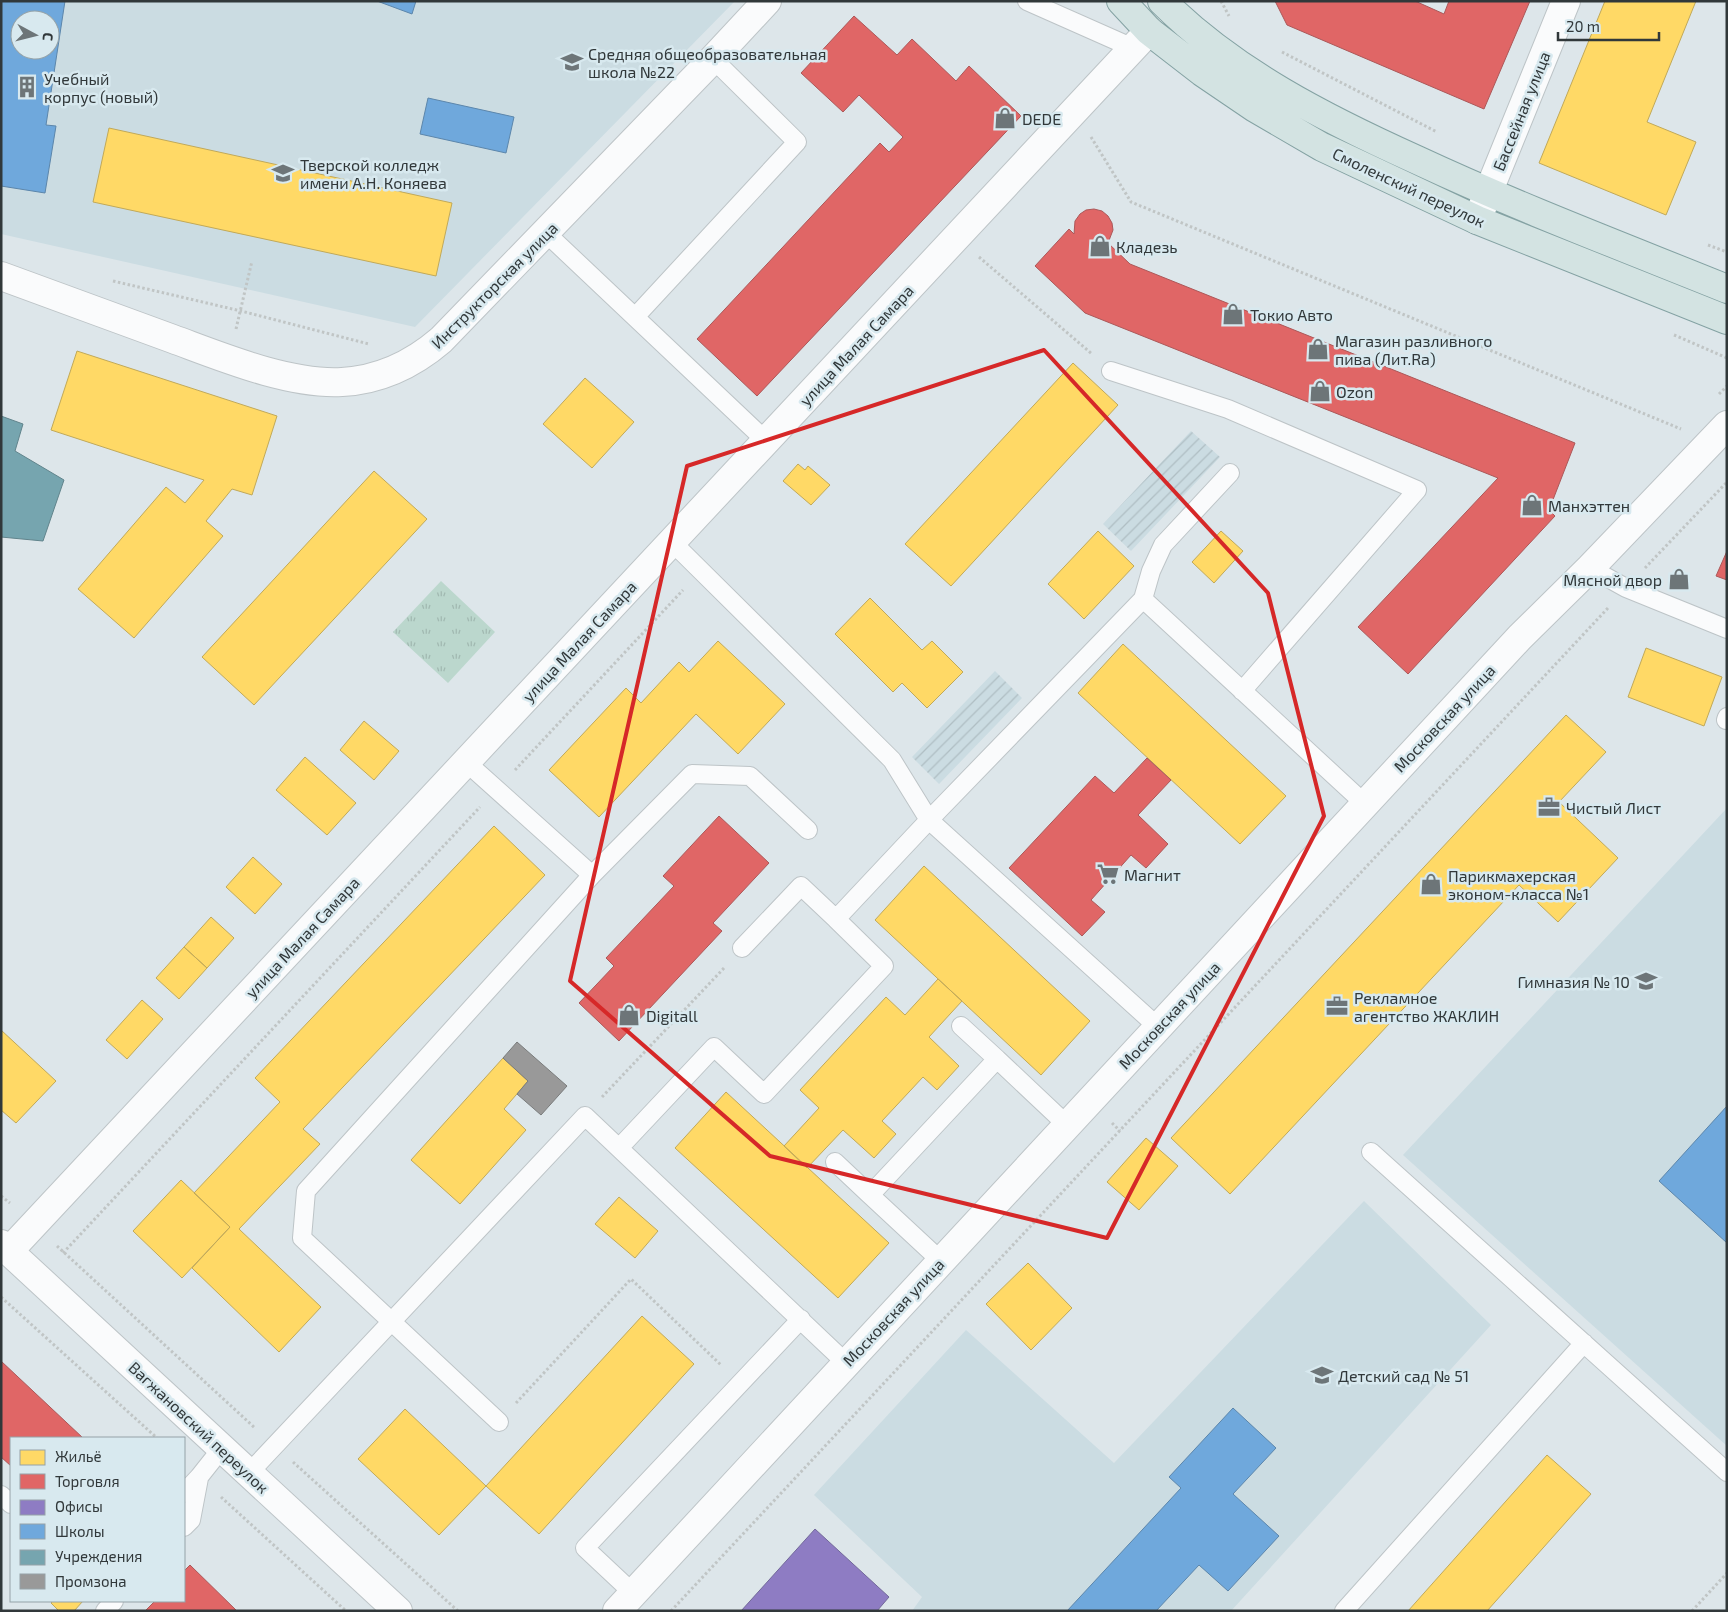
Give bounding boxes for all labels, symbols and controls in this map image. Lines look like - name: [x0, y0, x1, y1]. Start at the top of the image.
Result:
- north arrow: [10, 10, 60, 60]
- scale bar: [1558, 10, 1659, 42]
- text: 20 m: [1566, 17, 1600, 35]
- text: С: [39, 32, 57, 42]
- place label: Средняя общеобразовательная школа №22: [588, 44, 826, 81]
- school or university icon: Средняя общеобразовательная школа №22: [559, 49, 585, 75]
- street label: Бассейная улица: [1488, 49, 1555, 174]
- place label: Учебный корпус (новый): [44, 69, 158, 107]
- building icon: Учебный корпус (новый): [14, 74, 40, 100]
- shop icon: DEDE: [992, 105, 1018, 131]
- place label: DEDE: [1022, 109, 1061, 128]
- street label: Смоленский переулок: [1329, 143, 1489, 232]
- place label: Тверской колледж имени А.Н. Коняева: [300, 155, 447, 192]
- school or university icon: Тверской колледж имени А.Н. Коняева: [270, 160, 296, 186]
- street label: Инструкторская улица: [427, 218, 562, 353]
- shop icon: Кладезь: [1087, 233, 1113, 259]
- place label: Кладезь: [1116, 237, 1178, 256]
- street label: улица Малая Самара: [795, 281, 918, 410]
- shop icon: Токио Авто: [1220, 301, 1246, 327]
- place label: Токио Авто: [1250, 305, 1333, 324]
- place label: Магазин разливного пива (Лит.Ra): [1335, 331, 1492, 368]
- shop icon: Магазин разливного пива (Лит.Ra): [1305, 336, 1331, 362]
- shop icon: Ozon: [1307, 378, 1333, 404]
- place label: Ozon: [1336, 382, 1373, 401]
- shop icon: Манхэттен: [1519, 492, 1545, 518]
- place label: Манхэттен: [1548, 496, 1630, 515]
- shop icon: Мясной двор: [1666, 566, 1692, 592]
- place label: Мясной двор: [1563, 570, 1662, 589]
- street label: улица Малая Самара: [518, 577, 641, 706]
- street label: Московская улица: [1389, 660, 1499, 776]
- office icon: Чистый Лист: [1536, 794, 1562, 820]
- place label: Чистый Лист: [1566, 798, 1661, 817]
- supermarket icon: Магнит: [1095, 861, 1121, 887]
- place label: Магнит: [1124, 865, 1181, 884]
- place label: Парикмахерская эконом-класса №1: [1448, 866, 1589, 903]
- shop icon: Парикмахерская эконом-класса №1: [1418, 871, 1444, 897]
- street label: улица Малая Самара: [241, 873, 364, 1002]
- street label: Московская улица: [1114, 957, 1224, 1073]
- school or university icon: Гимназия № 10: [1633, 968, 1659, 994]
- place label: Гимназия № 10: [1518, 972, 1630, 991]
- place label: Рекламное агентство ЖАКЛИН: [1354, 988, 1499, 1025]
- office icon: Рекламное агентство ЖАКЛИН: [1324, 993, 1350, 1019]
- shop icon: Digitall: [616, 1002, 642, 1028]
- place label: Digitall: [646, 1006, 698, 1025]
- street label: Московская улица: [838, 1254, 948, 1370]
- street label: Вагжановский переулок: [125, 1357, 273, 1498]
- school or university icon: Детский сад № 51: [1309, 1362, 1335, 1388]
- place label: Детский сад № 51: [1338, 1366, 1469, 1385]
- legend: [10, 1437, 185, 1602]
- text: Жильё: [55, 1447, 102, 1465]
- text: Торговля: [55, 1472, 120, 1490]
- text: Офисы: [55, 1497, 103, 1515]
- text: Школы: [55, 1522, 105, 1540]
- text: Учреждения: [55, 1547, 142, 1565]
- text: Промзона: [55, 1572, 127, 1590]

